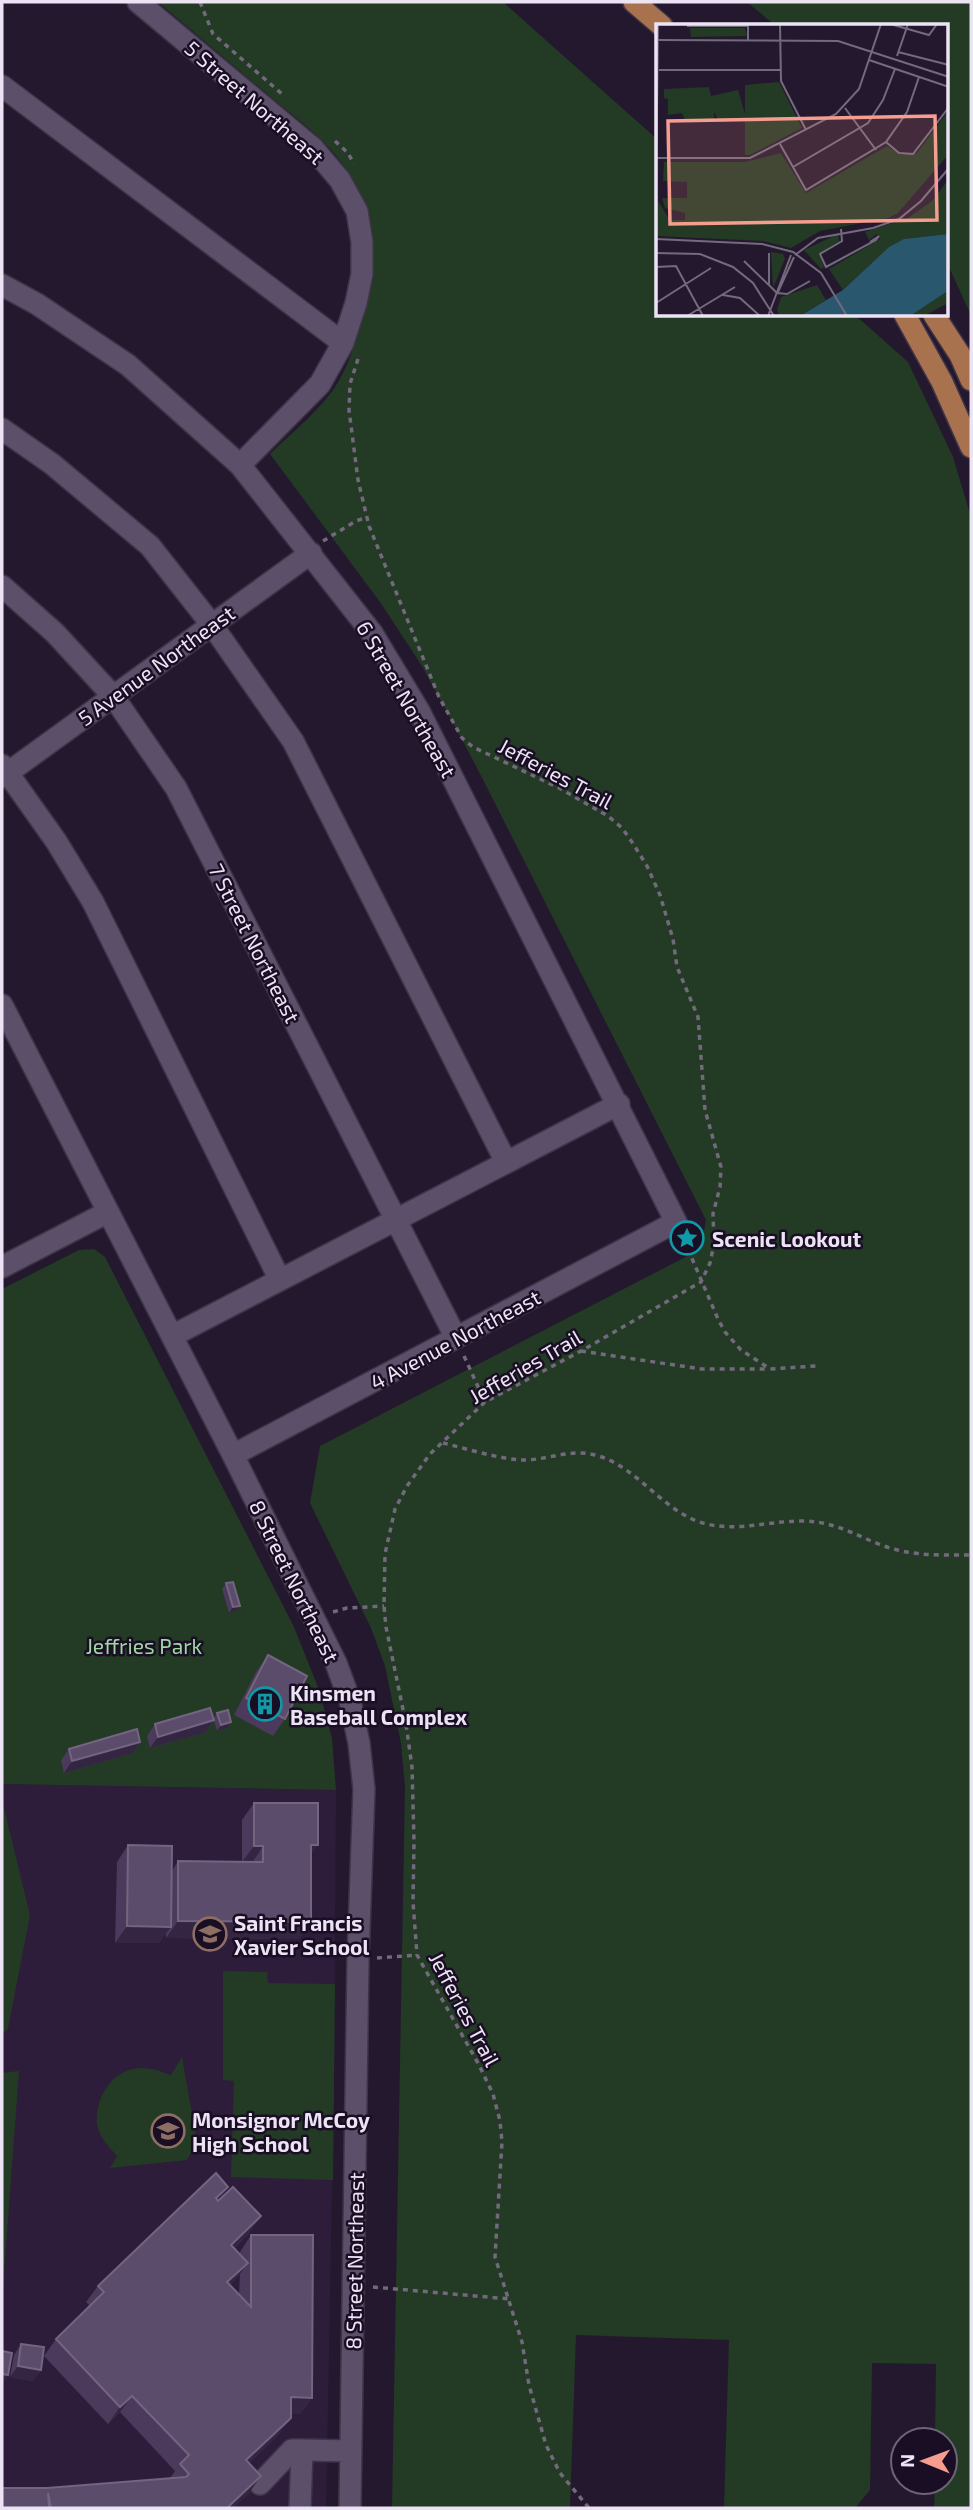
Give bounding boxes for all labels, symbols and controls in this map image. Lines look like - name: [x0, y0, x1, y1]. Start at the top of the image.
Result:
- inset map: [656, 24, 948, 317]
- street label: 5 Street Northeast: [180, 35, 330, 169]
- street label: 5 Avenue Northeast: [73, 600, 239, 730]
- street label: 6 Street Northeast: [352, 616, 462, 782]
- street label: Jefferies Trail: [495, 732, 618, 814]
- street label: 7 Street Northeast: [204, 859, 306, 1027]
- place icon: Scenic Lookout: [668, 1219, 706, 1257]
- place label: Scenic Lookout: [712, 1226, 862, 1251]
- street label: 4 Avenue Northeast: [366, 1284, 544, 1394]
- street label: Jefferies Trail: [464, 1323, 586, 1408]
- street label: 8 Street Northeast: [245, 1496, 345, 1666]
- park label: Jeffries Park: [86, 1633, 203, 1658]
- place label: Kinsmen Baseball Complex: [290, 1680, 467, 1729]
- building icon: Kinsmen Baseball Complex: [246, 1685, 284, 1723]
- place label: Saint Francis Xavier School: [234, 1910, 369, 1959]
- school or university icon: Saint Francis Xavier School: [191, 1915, 229, 1953]
- street label: Jefferies Trail: [424, 1948, 506, 2071]
- place label: Monsignor McCoy High School: [192, 2107, 370, 2156]
- school or university icon: Monsignor McCoy High School: [149, 2112, 187, 2150]
- street label: 8 Street Northeast: [340, 2172, 368, 2350]
- north arrow: [889, 2426, 959, 2496]
- text: N: [895, 2454, 918, 2468]

